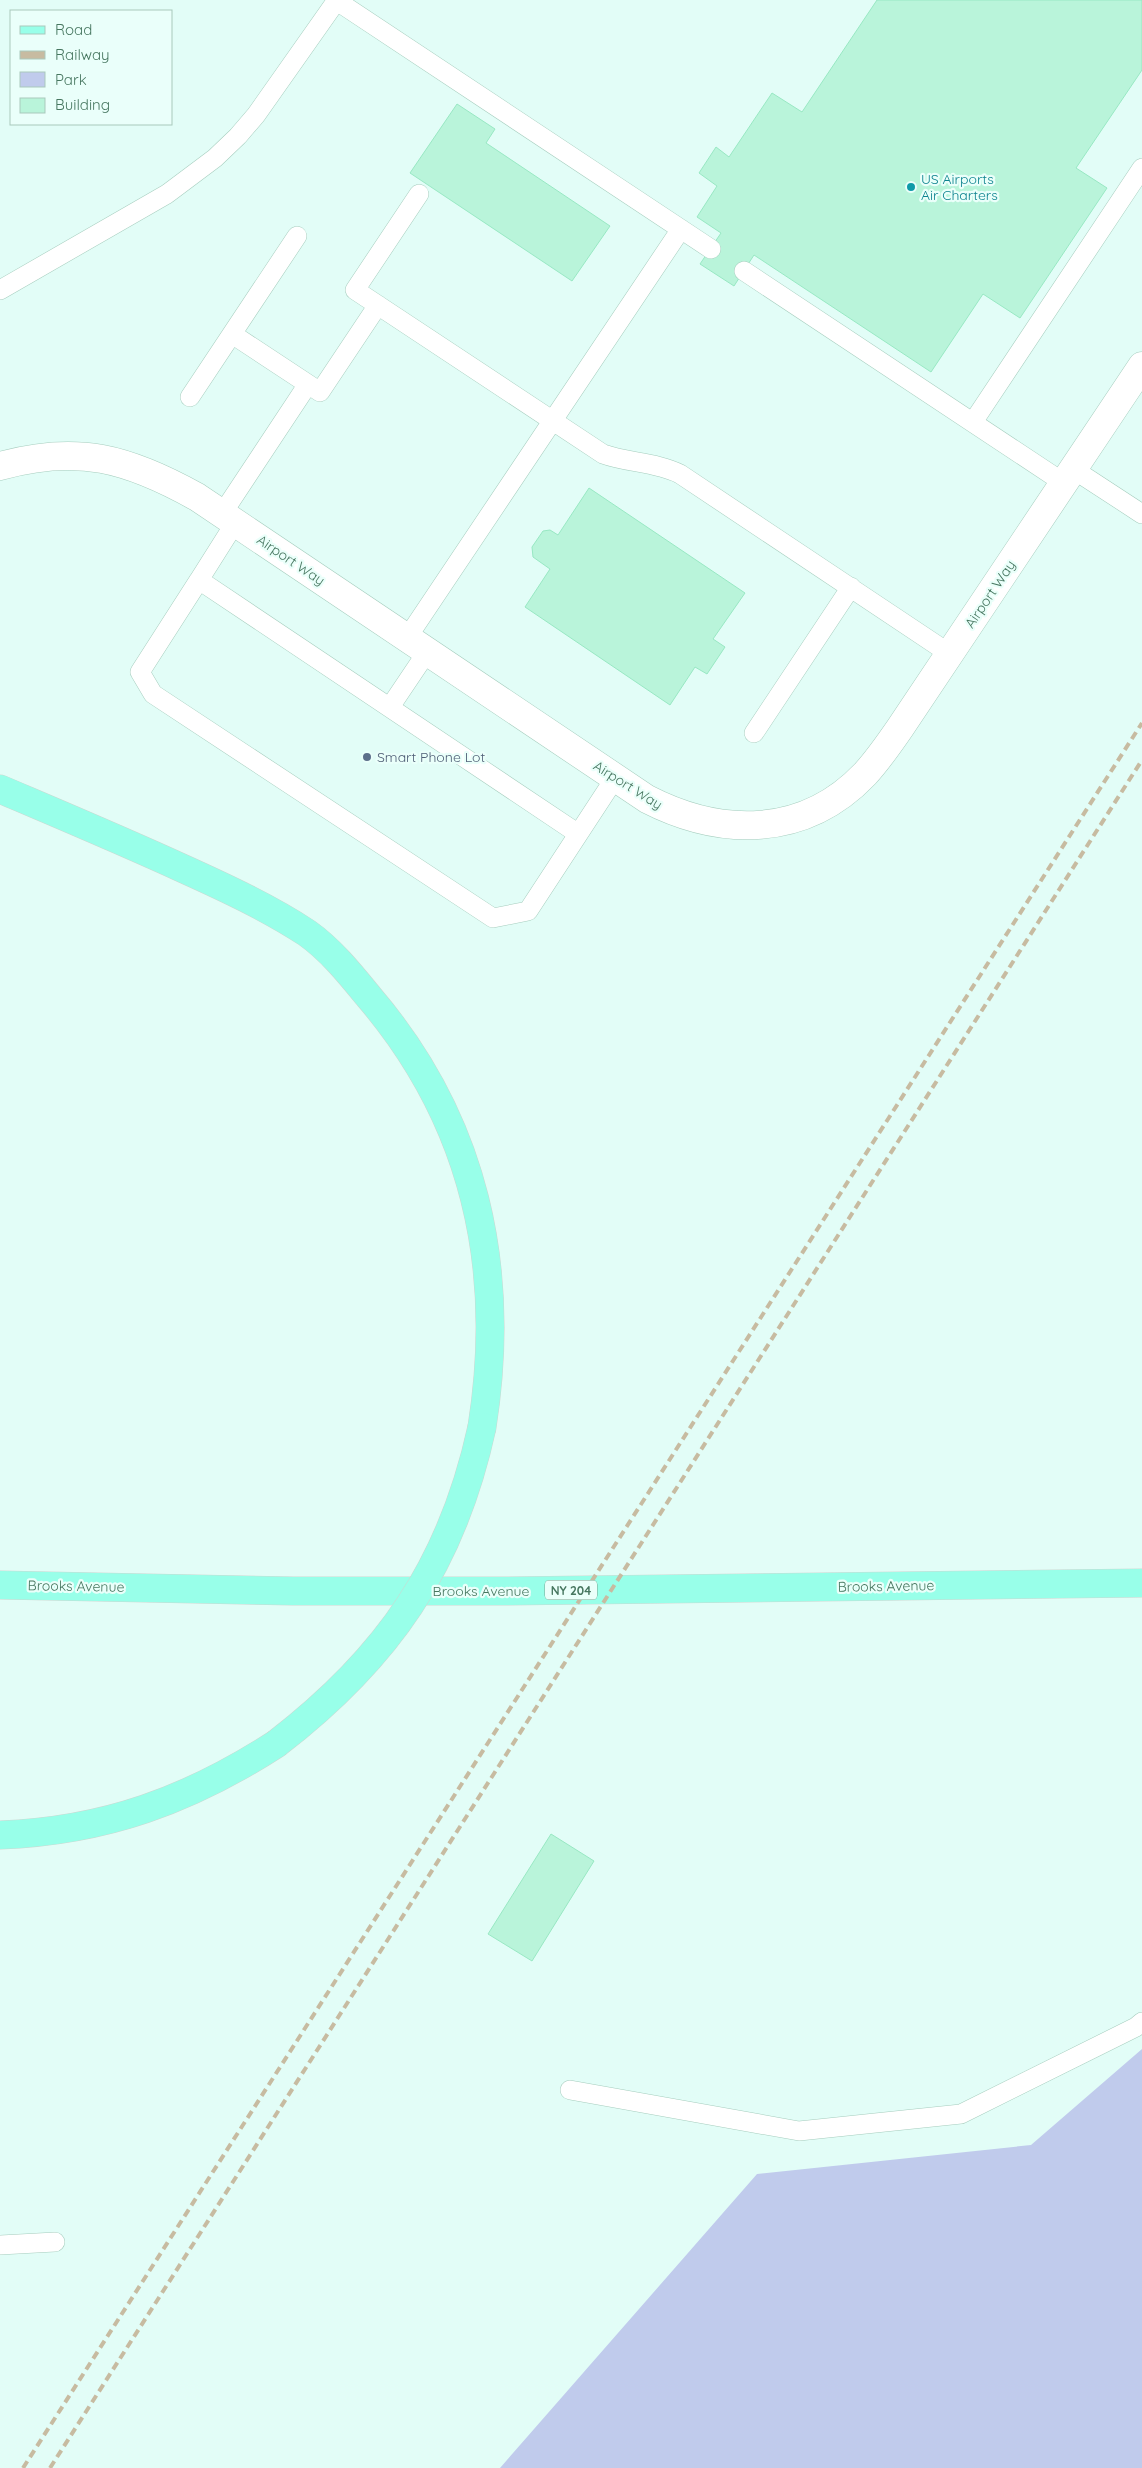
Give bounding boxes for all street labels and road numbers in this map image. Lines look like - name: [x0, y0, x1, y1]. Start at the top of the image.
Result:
- street label: Airport Way: [254, 531, 328, 589]
- street label: Airport Way: [961, 557, 1019, 631]
- street label: Airport Way: [590, 757, 666, 813]
- street label: Brooks Avenue: [27, 1576, 125, 1596]
- street label: Brooks Avenue: [837, 1576, 935, 1596]
- road number: NY 204: [545, 1580, 597, 1600]
- street label: Brooks Avenue: [433, 1582, 529, 1600]

